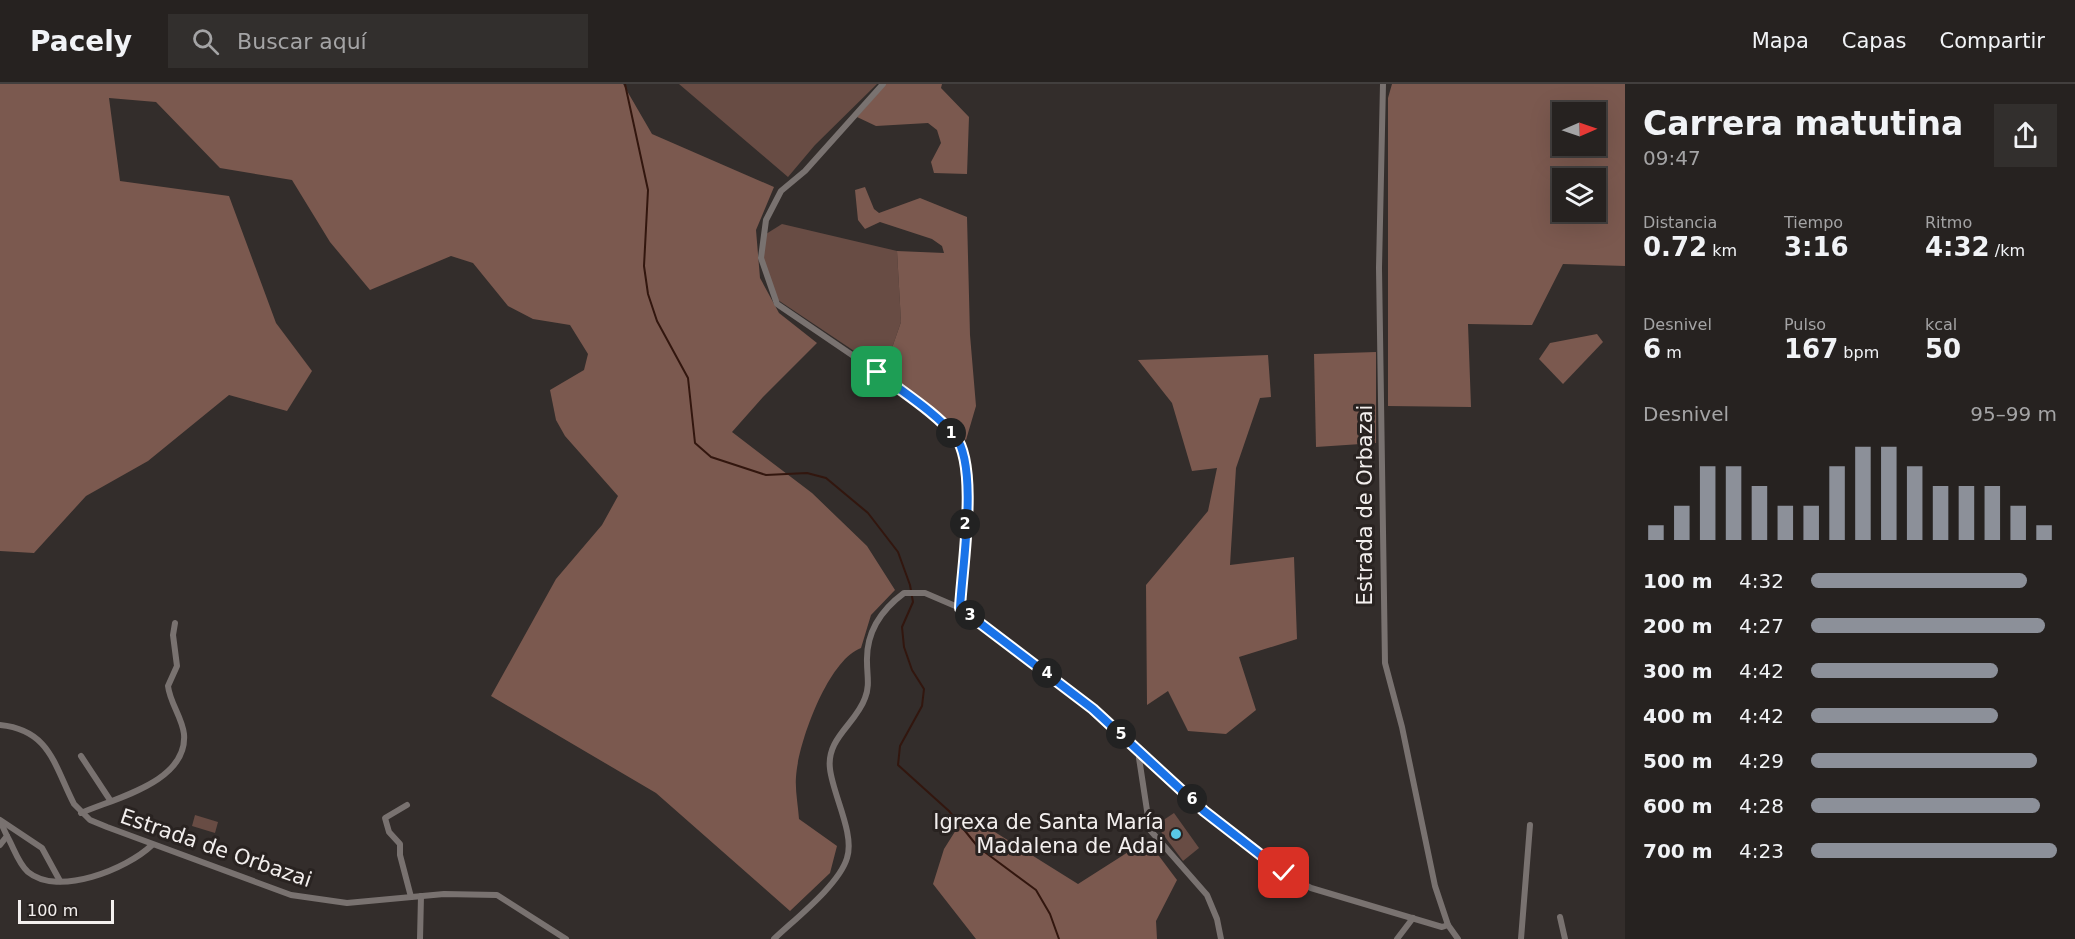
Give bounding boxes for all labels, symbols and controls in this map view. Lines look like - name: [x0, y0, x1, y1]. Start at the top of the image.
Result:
- search box: [168, 14, 588, 68]
- text: Pacely: [30, 25, 132, 58]
- icon: search: [189, 25, 222, 58]
- text: Buscar aquí: [237, 29, 367, 54]
- text: Mapa: [1752, 29, 1809, 53]
- text: Capas: [1842, 29, 1906, 53]
- text: Compartir: [1939, 29, 2045, 53]
- north arrow: [1552, 102, 1606, 156]
- map controls: [1552, 102, 1606, 222]
- text: Carrera matutina: [1643, 104, 1963, 143]
- button: share: [1994, 104, 2057, 167]
- text: 09:47: [1643, 146, 1701, 170]
- button: layers: [1552, 168, 1606, 222]
- text: Distancia: [1643, 213, 1717, 232]
- text: Tiempo: [1784, 213, 1843, 232]
- text: Ritmo: [1925, 213, 1972, 232]
- text: 0.72: [1643, 232, 1707, 262]
- text: 3:16: [1784, 232, 1849, 262]
- text: 4:32: [1925, 232, 1990, 262]
- text: km: [1707, 241, 1737, 260]
- text: /km: [1990, 241, 2025, 260]
- text: Desnivel: [1643, 315, 1712, 334]
- text: Pulso: [1784, 315, 1826, 334]
- text: kcal: [1925, 315, 1957, 334]
- text: 6: [1643, 334, 1661, 364]
- text: 167: [1784, 334, 1838, 364]
- text: 50: [1925, 334, 1961, 364]
- text: m: [1661, 343, 1682, 362]
- text: bpm: [1838, 343, 1879, 362]
- pin: [851, 346, 902, 397]
- icon: arrive: [860, 355, 893, 388]
- text: Desnivel: [1643, 402, 1729, 426]
- text: 95–99 m: [1970, 402, 2057, 426]
- street label: Estrada de Orbazai: [1353, 405, 1377, 605]
- pin: 1: [936, 418, 966, 448]
- text: 1: [945, 423, 957, 442]
- pin: 2: [950, 509, 980, 539]
- text: 2: [959, 514, 971, 533]
- text: 100 m: [1643, 569, 1713, 593]
- text: 4:32: [1739, 569, 1784, 593]
- pin: 3: [955, 600, 985, 630]
- text: 3: [964, 605, 976, 624]
- text: 200 m: [1643, 614, 1713, 638]
- text: 4:27: [1739, 614, 1784, 638]
- pin: 4: [1032, 658, 1062, 688]
- text: 300 m: [1643, 659, 1713, 683]
- text: 4:42: [1739, 659, 1784, 683]
- text: 4: [1041, 663, 1053, 682]
- text: 400 m: [1643, 704, 1713, 728]
- text: 4:42: [1739, 704, 1784, 728]
- pin: 5: [1106, 719, 1136, 749]
- text: 5: [1115, 724, 1127, 743]
- text: 500 m: [1643, 749, 1713, 773]
- text: 4:29: [1739, 749, 1784, 773]
- pin: 6: [1177, 784, 1207, 814]
- text: 6: [1186, 789, 1198, 808]
- text: 600 m: [1643, 794, 1713, 818]
- text: 4:28: [1739, 794, 1784, 818]
- street label: Estrada de Orbazai: [117, 804, 315, 892]
- place label: Igrexa de Santa María Madalena de Adai: [933, 810, 1164, 858]
- marker: Igrexa de Santa María Madalena de Adai: [1169, 827, 1183, 841]
- text: 700 m: [1643, 839, 1713, 863]
- text: 4:23: [1739, 839, 1784, 863]
- pin: [1258, 847, 1309, 898]
- icon: check: [1267, 856, 1300, 889]
- scale bar: [18, 897, 114, 924]
- text: 100 m: [27, 901, 78, 920]

